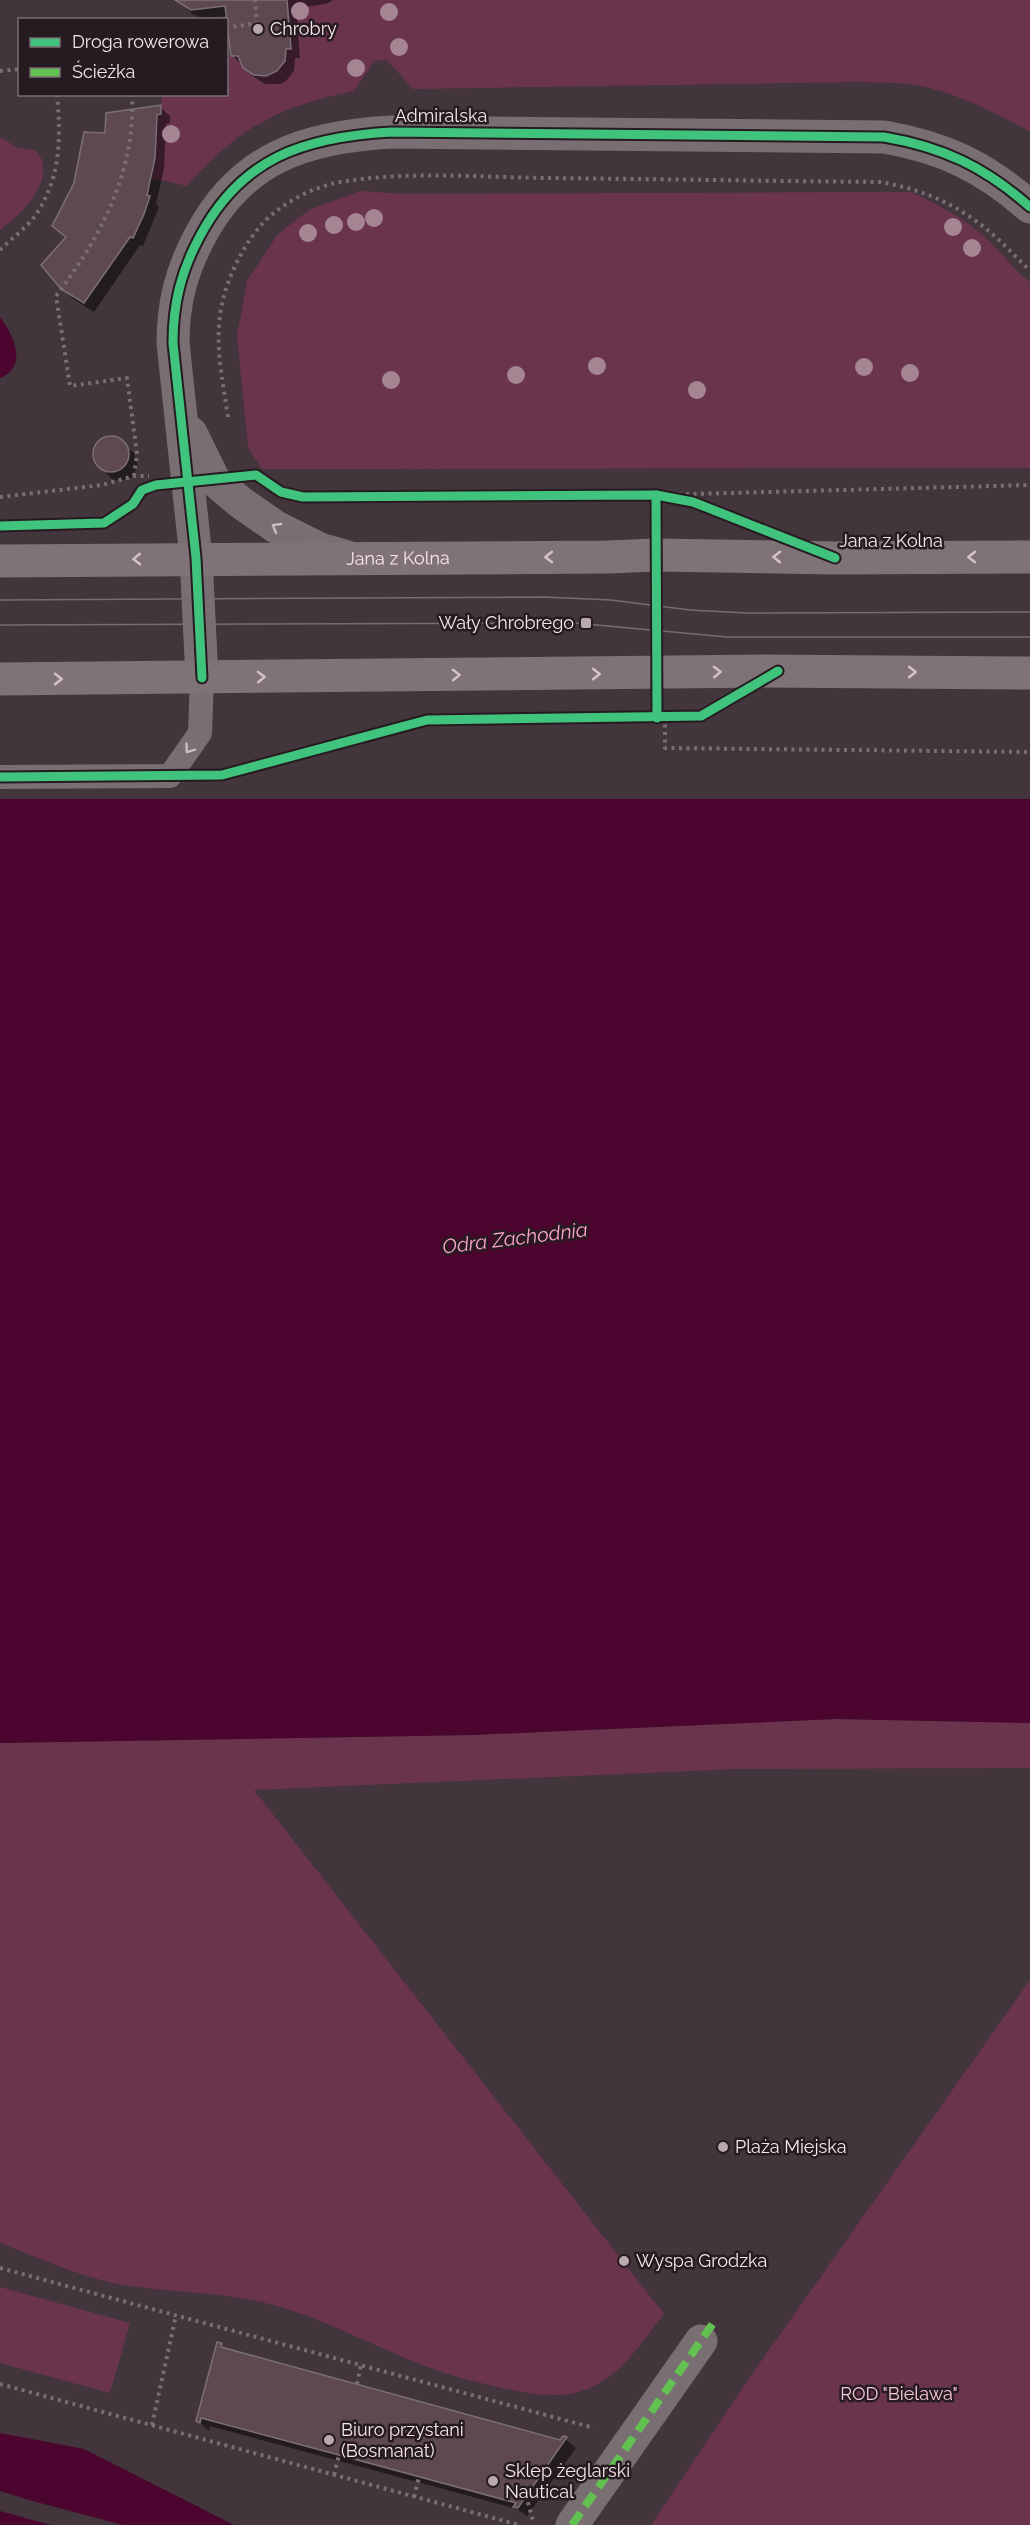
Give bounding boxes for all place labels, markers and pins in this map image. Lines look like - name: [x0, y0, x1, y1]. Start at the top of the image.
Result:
- place label: Chrobry: [270, 18, 337, 39]
- marker: Chrobry: [251, 22, 265, 36]
- place label: Wały Chrobrego: [438, 612, 574, 633]
- marker: Wały Chrobrego: [579, 616, 593, 630]
- place label: Plaża Miejska: [735, 2136, 847, 2157]
- marker: Plaża Miejska: [716, 2140, 730, 2154]
- place label: Wyspa Grodzka: [636, 2250, 767, 2271]
- marker: Wyspa Grodzka: [617, 2254, 631, 2268]
- place label: Biuro przystani (Bosmanat): [341, 2419, 464, 2461]
- marker: Biuro przystani (Bosmanat): [322, 2433, 336, 2447]
- place label: Sklep żeglarski Nautical: [505, 2460, 630, 2502]
- marker: Sklep żeglarski Nautical: [486, 2474, 500, 2488]

